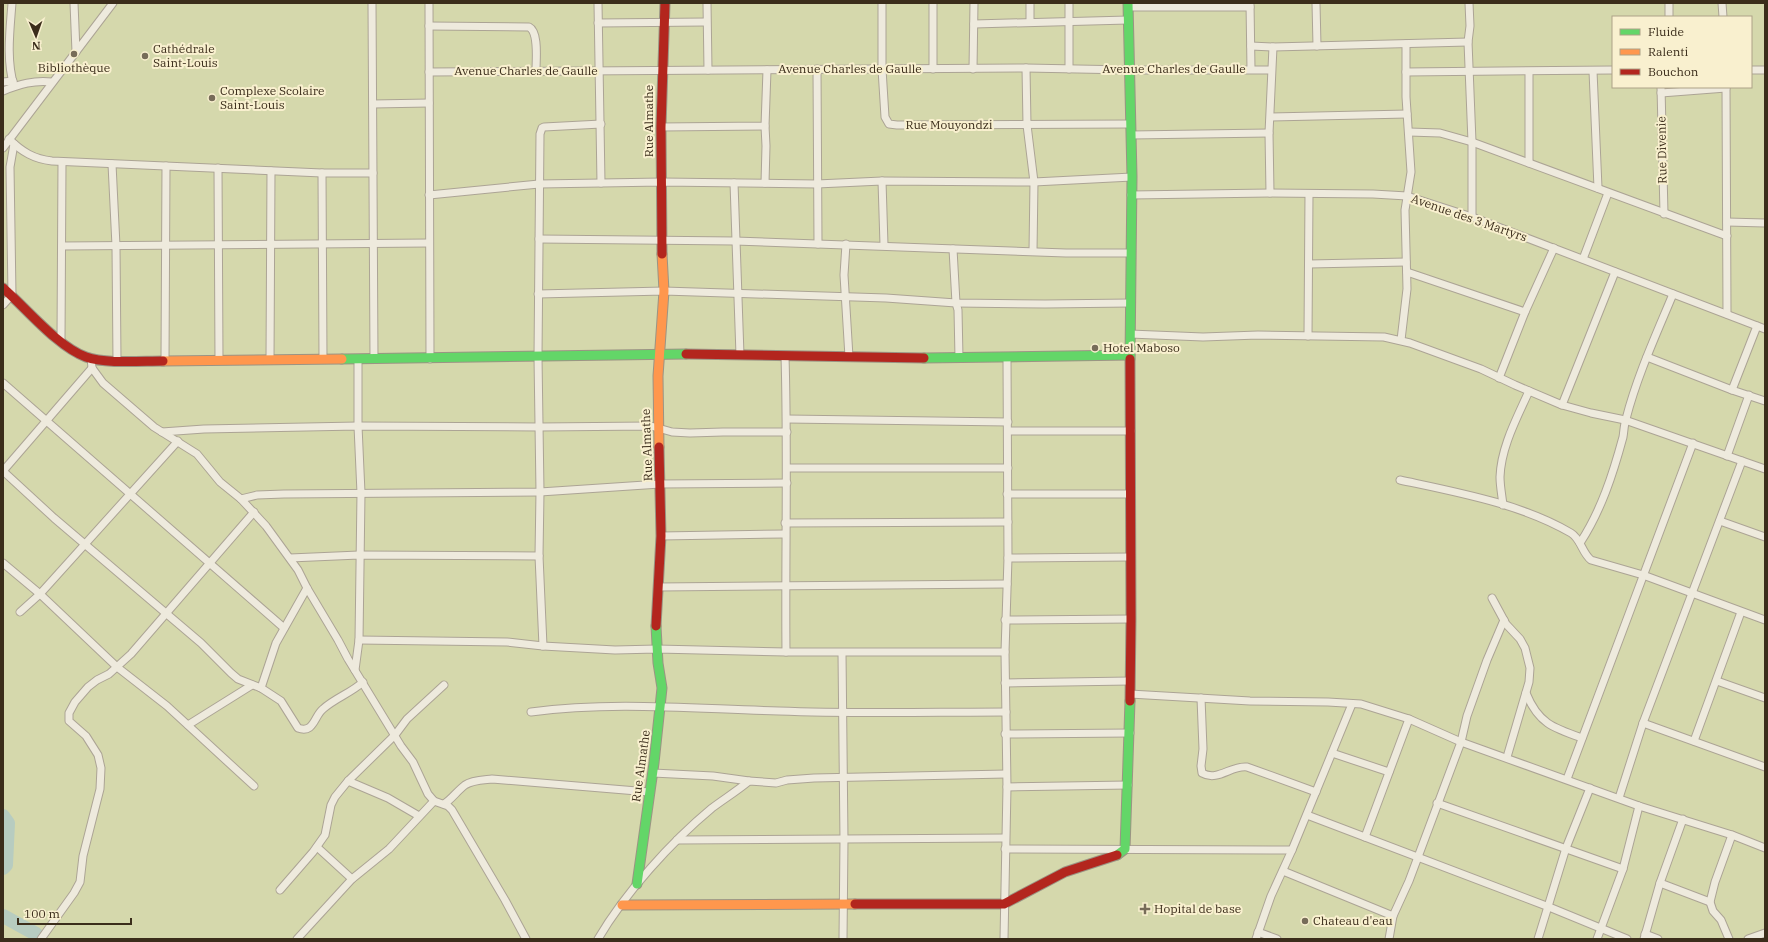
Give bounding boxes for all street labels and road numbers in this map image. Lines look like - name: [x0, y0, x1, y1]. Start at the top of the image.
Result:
- street label: Avenue Charles de Gaulle: [778, 61, 922, 76]
- street label: Avenue Charles de Gaulle: [1102, 61, 1246, 76]
- street label: Avenue Charles de Gaulle: [454, 63, 598, 78]
- street label: Rue Almathe: [641, 85, 656, 157]
- street label: Rue Divenie: [1653, 116, 1670, 184]
- street label: Rue Mouyondzi: [905, 117, 993, 132]
- street label: Avenue des 3 Martyrs: [1409, 191, 1529, 244]
- street label: Rue Almathe: [638, 409, 655, 481]
- street label: Rue Almathe: [628, 729, 653, 803]

